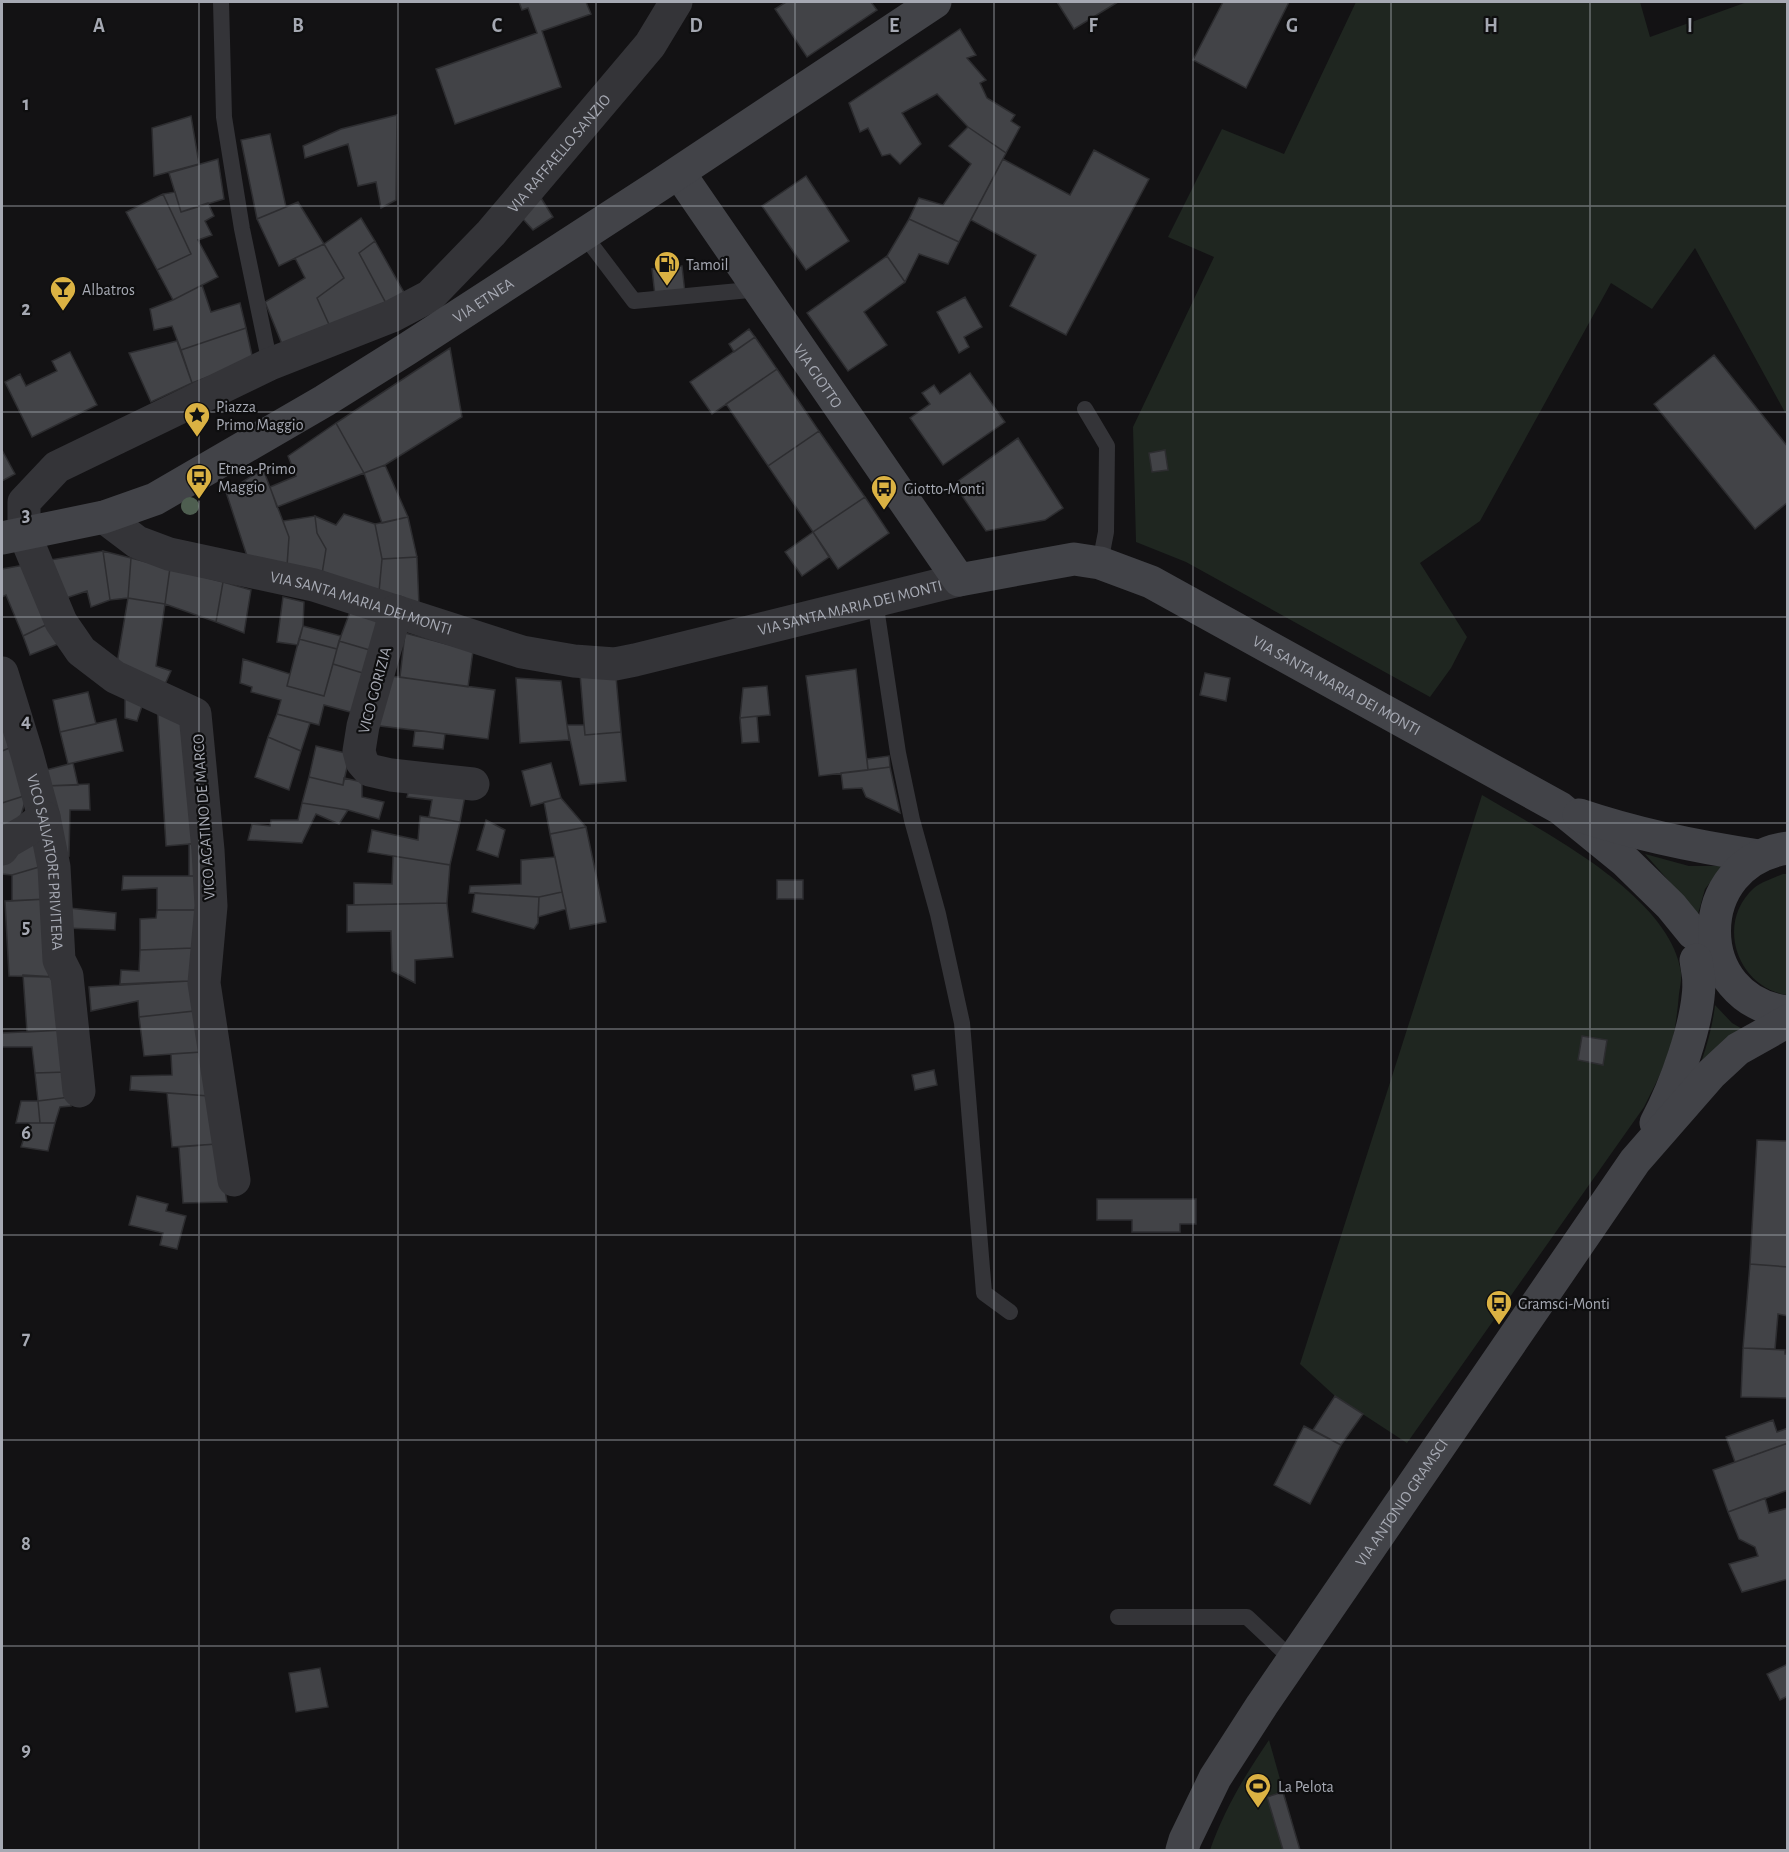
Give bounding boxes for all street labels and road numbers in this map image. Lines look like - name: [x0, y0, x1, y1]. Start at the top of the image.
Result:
- street label: VIA RAFFAELLO SANZIO: [505, 91, 614, 216]
- street label: VIA ETNEA: [450, 275, 517, 326]
- street label: VIA GIOTTO: [790, 341, 845, 411]
- street label: VIA SANTA MARIA DEI MONTI: [269, 569, 454, 638]
- street label: VIA SANTA MARIA DEI MONTI: [756, 577, 944, 638]
- street label: VIA SANTA MARIA DEI MONTI: [1250, 633, 1423, 738]
- street label: VICO GORIZIA: [356, 645, 394, 735]
- street label: VICO AGATINO DE MARCO: [190, 733, 218, 901]
- street label: VICO SALVATORE PRIVITERA: [24, 772, 65, 951]
- street label: VIA ANTONIO GRAMSCI: [1353, 1436, 1451, 1570]

